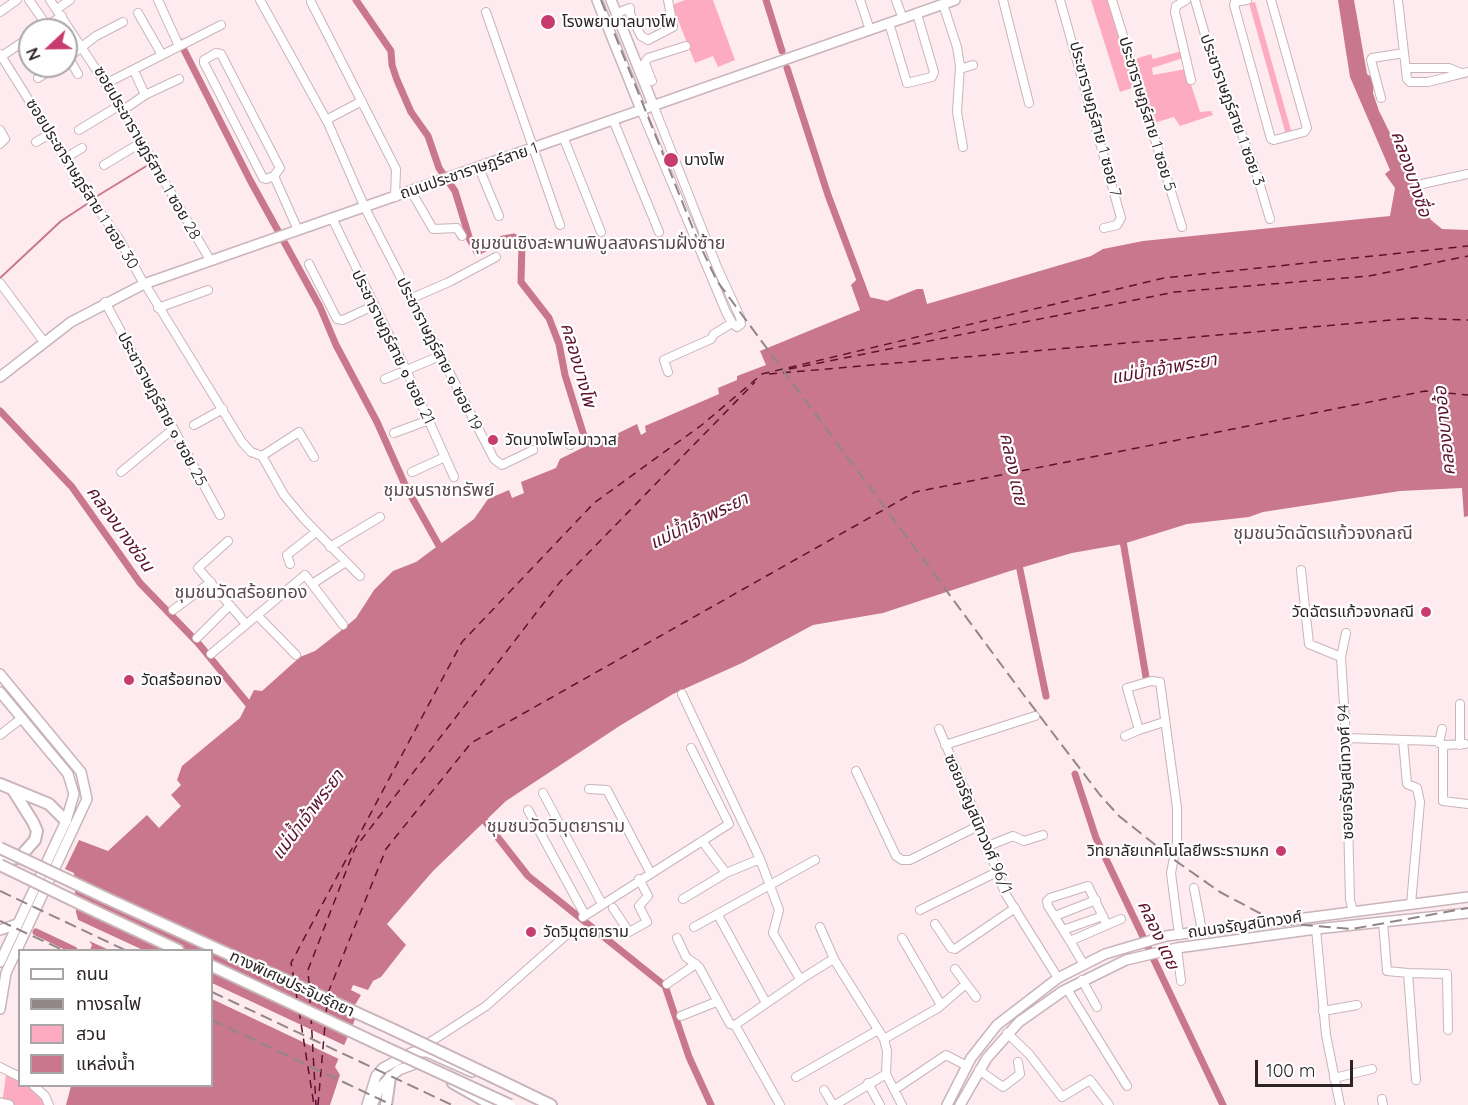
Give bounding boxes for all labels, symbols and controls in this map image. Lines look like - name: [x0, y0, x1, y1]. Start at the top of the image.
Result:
- place label: โรงพยาบาลบางโพ: [562, 12, 676, 32]
- marker: โรงพยาบาลบางโพ: [539, 13, 557, 31]
- north arrow: [18, 18, 78, 78]
- street label: ประชาราษฎร์สาย 1 ซอย 3: [1196, 31, 1268, 189]
- street label: ประชาราษฎร์สาย 1 ซอย 5: [1114, 34, 1180, 194]
- street label: ประชาราษฎร์สาย 1 ซอย 7: [1065, 39, 1125, 199]
- text: N: [22, 45, 45, 63]
- street label: ซอยประชาราษฎร์สาย 1 ซอย 28: [89, 63, 205, 243]
- street label: ซอยประชาราษฎร์สาย 1 ซอย 30: [22, 95, 142, 273]
- water label: คลองบางซื่อ: [1386, 128, 1436, 220]
- street label: ถนนประชาราษฎร์สาย 1: [397, 138, 541, 204]
- place label: บางโพ: [684, 150, 724, 170]
- marker: บางโพ: [662, 151, 680, 169]
- district label: ชุมชนเชิงสะพานพิบูลสงครามฝั่งซ้าย: [470, 233, 726, 255]
- street label: ประชาราษฎร์สาย ๑ ซอย 21: [347, 267, 439, 427]
- street label: ประชาราษฎร์สาย ๑ ซอย 19: [392, 274, 486, 434]
- water label: คลองบางโพ: [556, 320, 600, 410]
- street label: ประชาราษฎร์สาย ๑ ซอย 25: [113, 328, 211, 490]
- water label: แม่น้ำเจ้าพระยา: [1110, 349, 1218, 389]
- water label: คลองบางอ้อ: [1430, 385, 1460, 477]
- place label: วัดบางโพโอมาวาส: [505, 430, 617, 450]
- water label: คลอง เตย: [995, 431, 1031, 507]
- marker: วัดบางโพโอมาวาส: [486, 433, 500, 447]
- district label: ชุมชนราชทรัพย์: [384, 480, 494, 502]
- water label: คลองบางซ่อน: [82, 482, 158, 576]
- water label: แม่น้ำเจ้าพระยา: [646, 488, 752, 554]
- district label: ชุมชนวัดฉัตรแก้วจงกลณี: [1233, 523, 1413, 545]
- district label: ชุมชนวัดสร้อยทอง: [175, 582, 307, 604]
- place label: วัดฉัตรแก้วจงกลณี: [1292, 602, 1414, 622]
- marker: วัดฉัตรแก้วจงกลณี: [1419, 605, 1433, 619]
- place label: วัดสร้อยทอง: [141, 670, 222, 690]
- marker: วัดสร้อยทอง: [122, 673, 136, 687]
- street label: ซอยจรัญสนิทวงศ์ 94: [1334, 704, 1358, 840]
- street label: ซอยจรัญสนิทวงศ์ 96/1: [940, 751, 1016, 897]
- water label: แม่น้ำเจ้าพระยา: [267, 766, 349, 864]
- district label: ชุมชนวัดวิมุตยาราม: [487, 816, 625, 838]
- place label: วิทยาลัยเทคโนโลยีพระรามหก: [1087, 841, 1269, 861]
- marker: วิทยาลัยเทคโนโลยีพระรามหก: [1274, 844, 1288, 858]
- water label: คลอง เตย: [1133, 897, 1183, 973]
- street label: ถนนจรัญสนิทวงศ์: [1187, 907, 1303, 943]
- place label: วัดวิมุตยาราม: [543, 922, 629, 942]
- marker: วัดวิมุตยาราม: [524, 925, 538, 939]
- street label: ทางพิเศษประจิมรัถยา: [227, 947, 357, 1021]
- legend: [18, 949, 213, 1087]
- text: ถนน: [76, 962, 109, 985]
- text: ทางรถไฟ: [76, 992, 141, 1015]
- text: สวน: [76, 1022, 106, 1045]
- scale bar: [1258, 1048, 1356, 1086]
- text: แหล่งน้ำ: [76, 1052, 135, 1075]
- text: 100 m: [1266, 1059, 1315, 1082]

